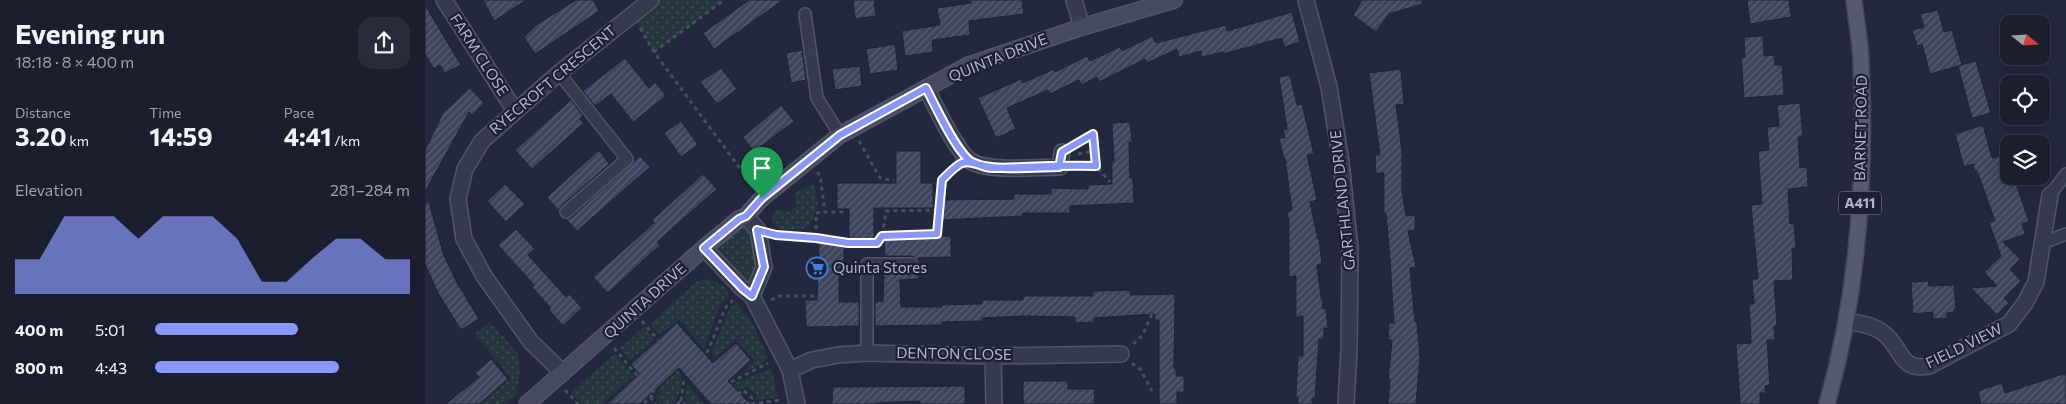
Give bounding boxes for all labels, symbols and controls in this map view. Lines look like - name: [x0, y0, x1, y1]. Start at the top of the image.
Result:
- street label: FARM CLOSE: [447, 10, 513, 99]
- north arrow: [2000, 15, 2050, 65]
- map controls: [2000, 15, 2050, 185]
- text: Evening run: [15, 16, 165, 50]
- button: share: [358, 17, 410, 69]
- street label: RYECROFT CRESCENT: [485, 21, 620, 138]
- street label: QUINTA DRIVE: [946, 29, 1050, 85]
- text: 18:18 · 8 × 400 m: [15, 52, 134, 71]
- street label: BARNET ROAD: [1850, 75, 1870, 181]
- button: locate: [2000, 75, 2050, 125]
- text: Distance: [15, 104, 71, 121]
- text: Time: [149, 104, 182, 121]
- text: Pace: [284, 104, 314, 121]
- text: 3.20: [15, 121, 67, 151]
- text: 14:59: [149, 121, 213, 151]
- text: 4:41: [284, 121, 332, 151]
- street label: GARTHLAND DRIVE: [1326, 129, 1358, 271]
- text: km: [67, 132, 89, 149]
- text: /km: [332, 132, 360, 149]
- button: layers: [2000, 135, 2050, 185]
- pin: [741, 147, 783, 198]
- icon: arrive: [748, 154, 776, 182]
- text: Elevation: [15, 180, 83, 199]
- text: 281–284 m: [330, 180, 410, 199]
- road number: A411: [1839, 192, 1881, 214]
- supermarket icon: Quinta Stores: [805, 256, 829, 280]
- street label: QUINTA DRIVE: [599, 258, 689, 342]
- place label: Quinta Stores: [833, 258, 927, 276]
- street label: FIELD VIEW: [1922, 319, 2005, 371]
- text: 400 m: [15, 320, 63, 339]
- text: 5:01: [95, 320, 125, 339]
- street label: DENTON CLOSE: [896, 343, 1012, 363]
- text: 800 m: [15, 358, 63, 377]
- text: 4:43: [95, 358, 127, 377]

